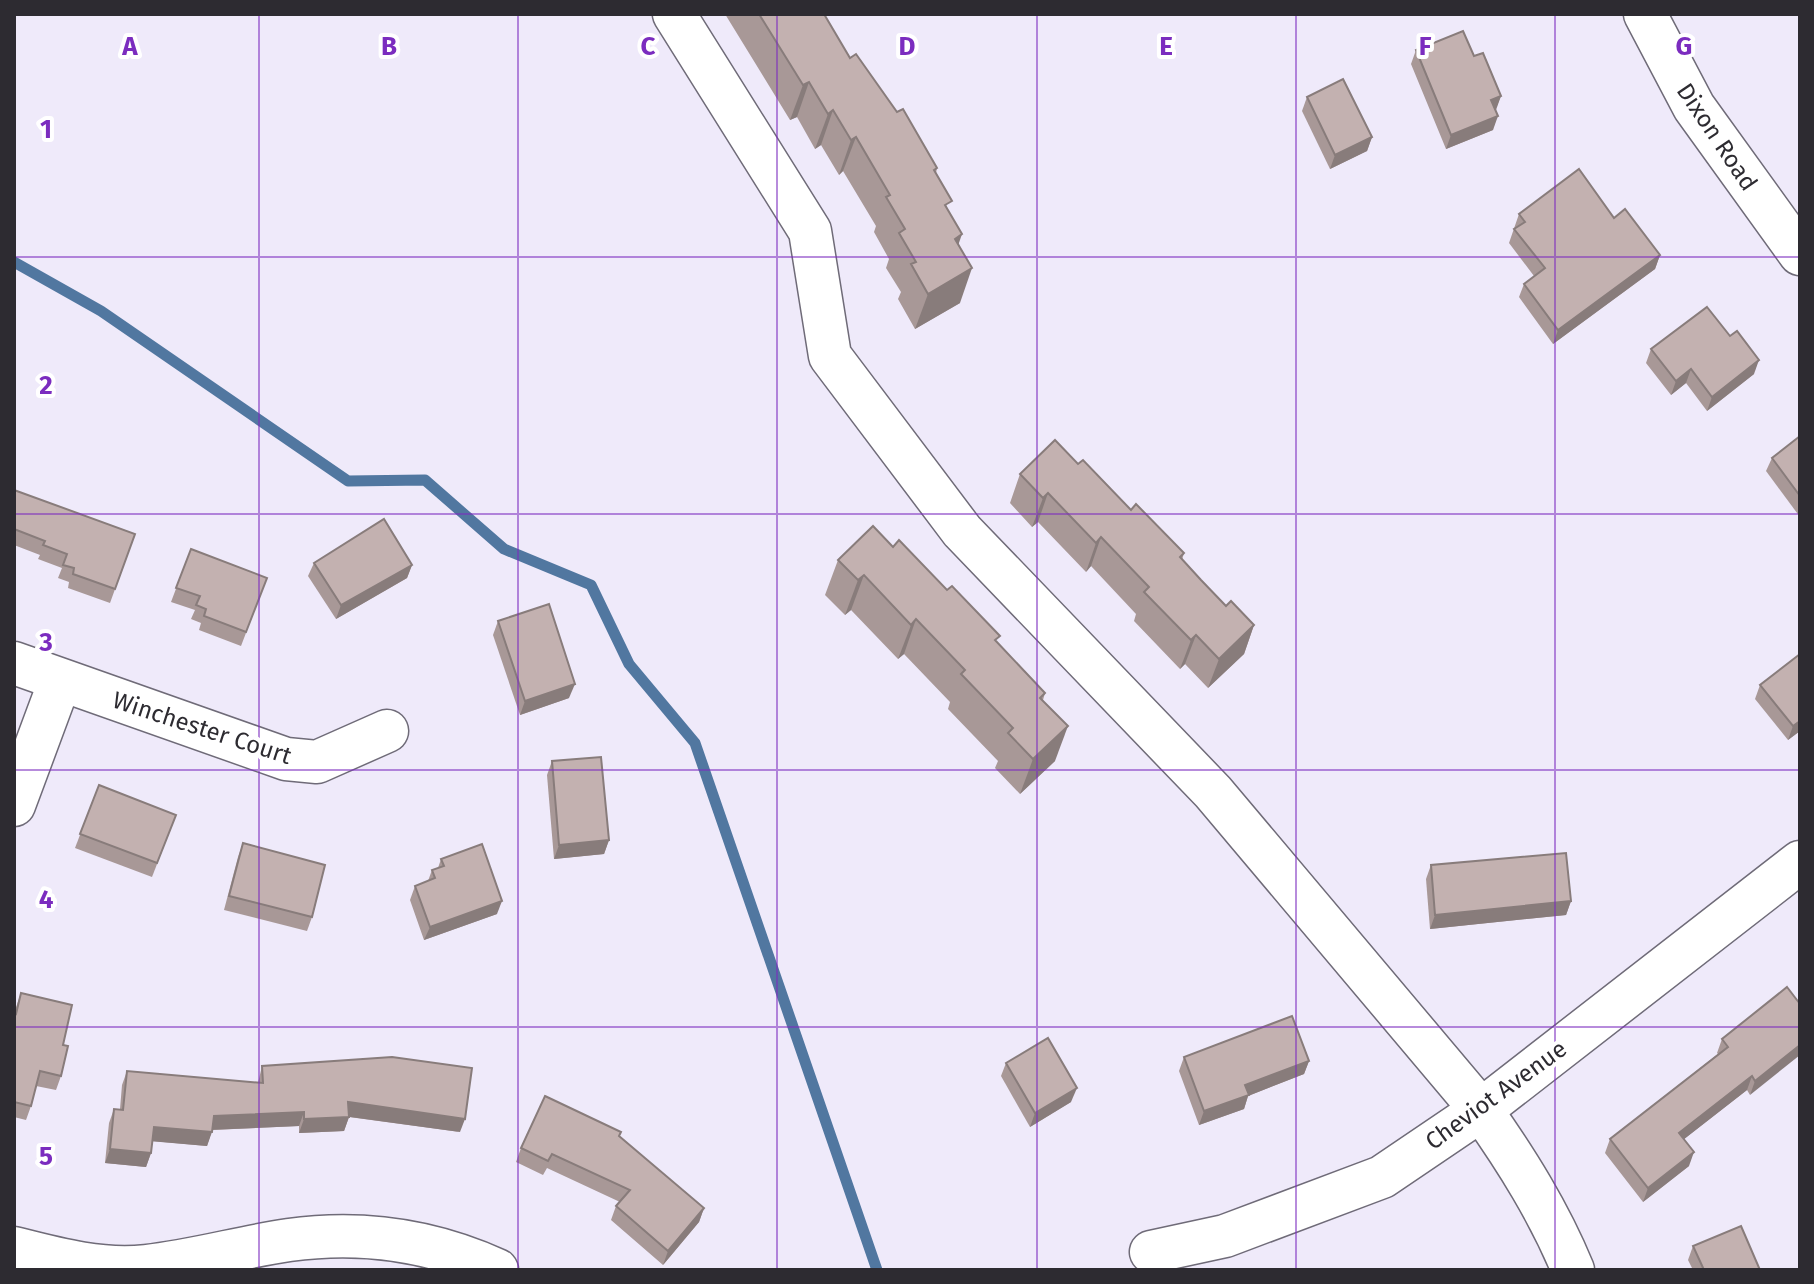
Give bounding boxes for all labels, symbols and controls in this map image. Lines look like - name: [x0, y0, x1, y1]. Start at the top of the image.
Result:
- text: A: [121, 31, 138, 62]
- text: B: [381, 31, 397, 62]
- text: C: [641, 31, 656, 62]
- text: D: [899, 31, 916, 62]
- text: E: [1159, 31, 1173, 62]
- text: F: [1419, 31, 1432, 62]
- text: G: [1676, 31, 1692, 62]
- street label: Dixon Road: [1671, 78, 1763, 196]
- text: 1: [40, 114, 52, 145]
- text: 2: [39, 370, 53, 401]
- text: 3: [38, 627, 53, 658]
- street label: Winchester Court: [109, 686, 295, 770]
- text: 4: [39, 884, 54, 915]
- street label: Cheviot Avenue: [1420, 1034, 1572, 1156]
- text: 5: [39, 1141, 53, 1172]

